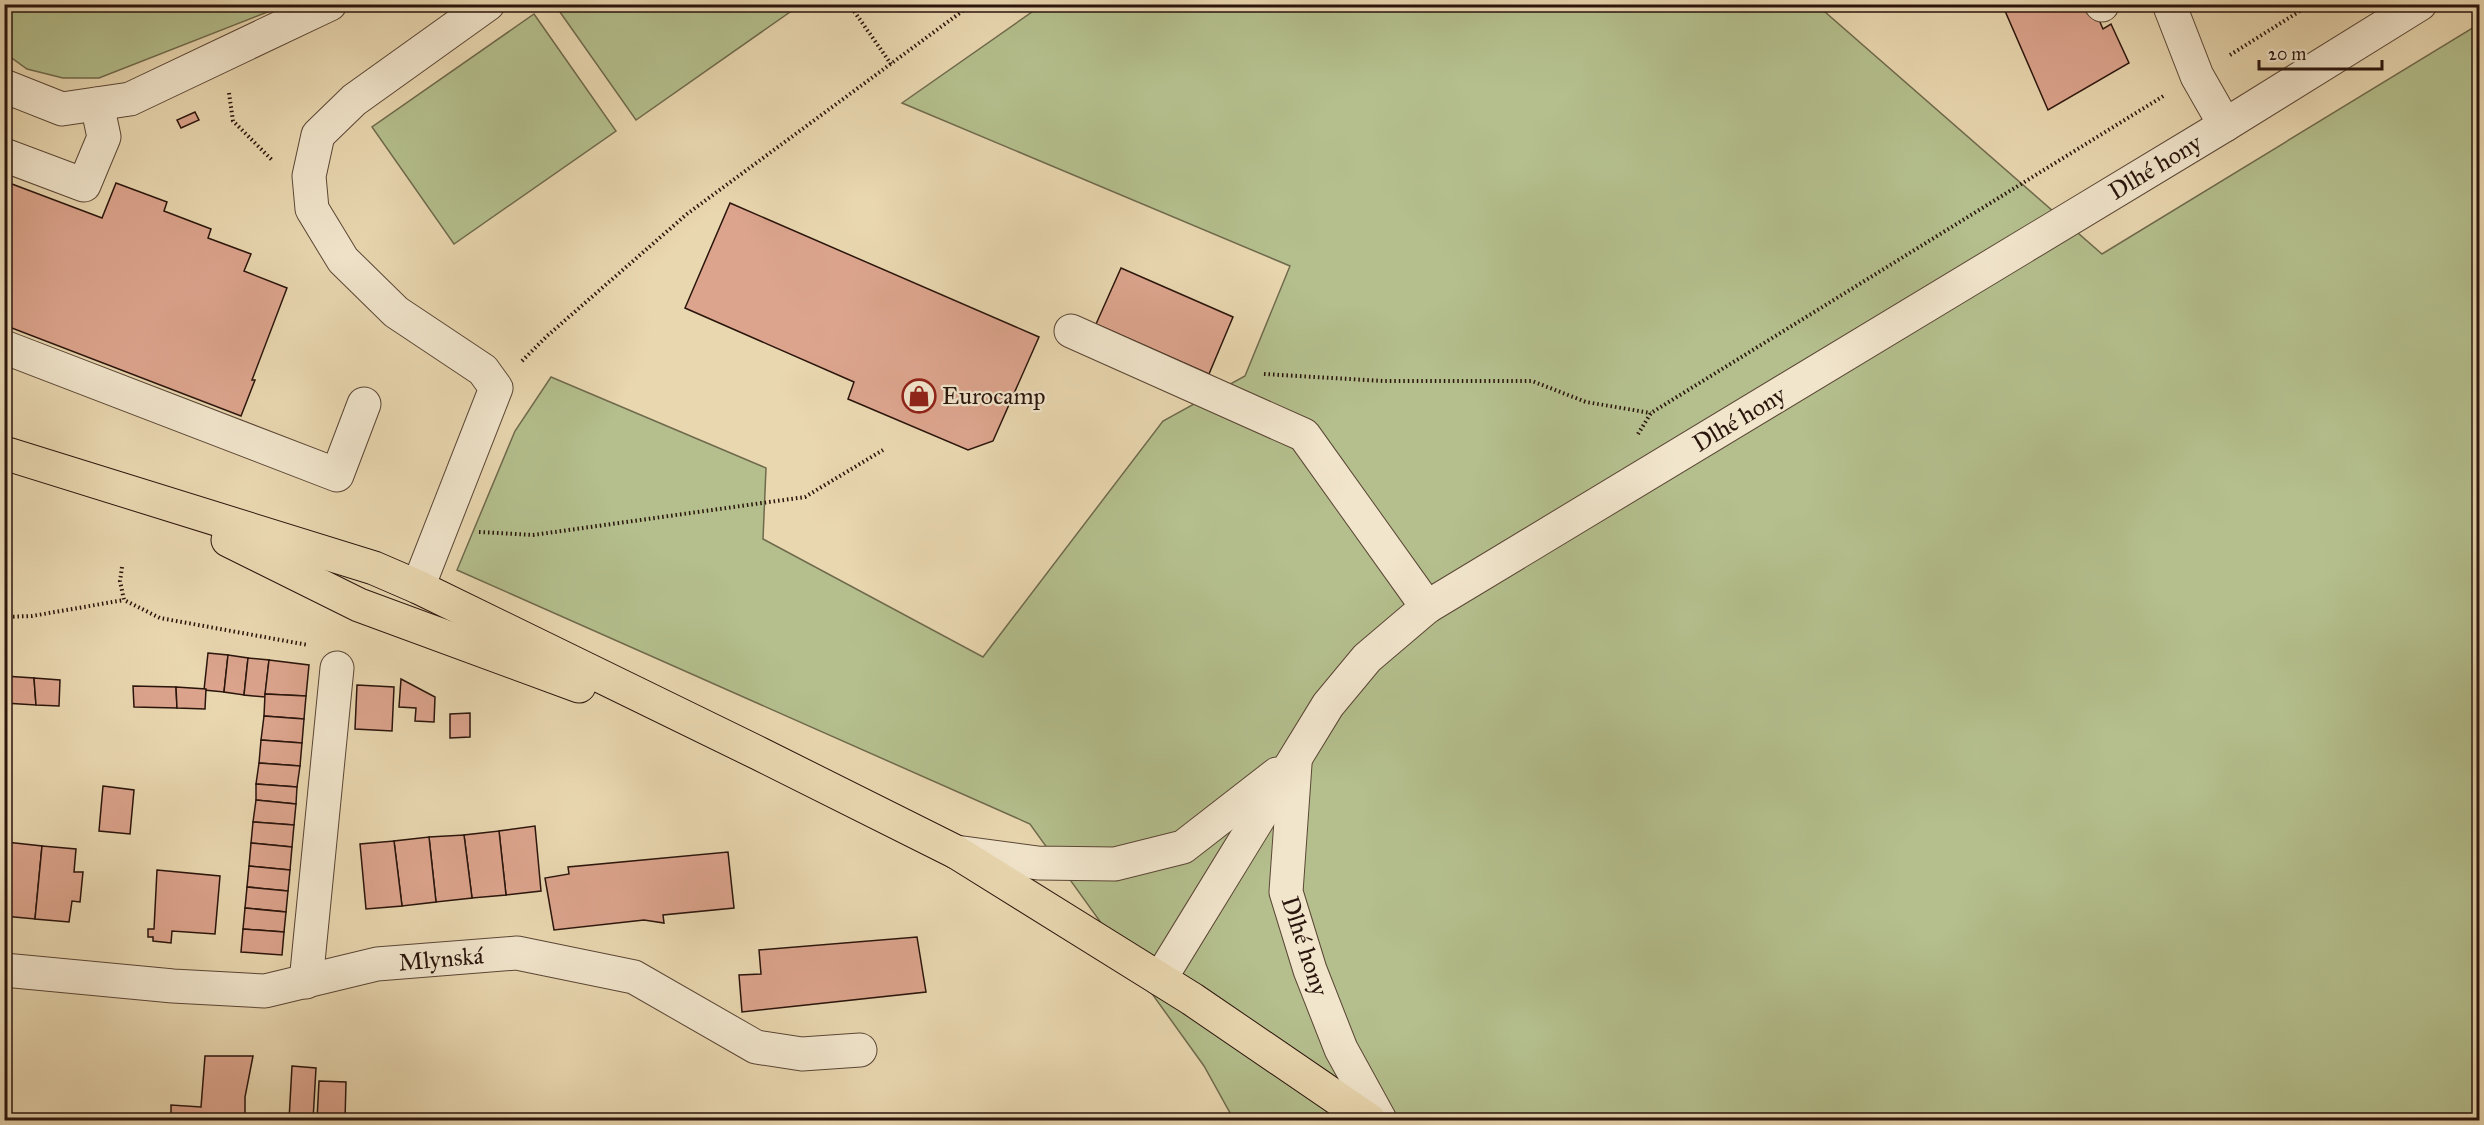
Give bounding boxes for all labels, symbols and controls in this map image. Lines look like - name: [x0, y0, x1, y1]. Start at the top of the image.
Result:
- scale bar: [2259, 33, 2382, 71]
- text: 20 m: [2268, 43, 2306, 65]
- street label: Dlhé hony: [2103, 127, 2208, 206]
- shop icon: Eurocamp: [901, 378, 937, 414]
- street label: Dlhé hony: [1687, 379, 1792, 458]
- place label: Eurocamp: [942, 381, 1046, 411]
- street label: Dlhé hony: [1275, 892, 1335, 1000]
- street label: Mlynská: [397, 940, 486, 978]

